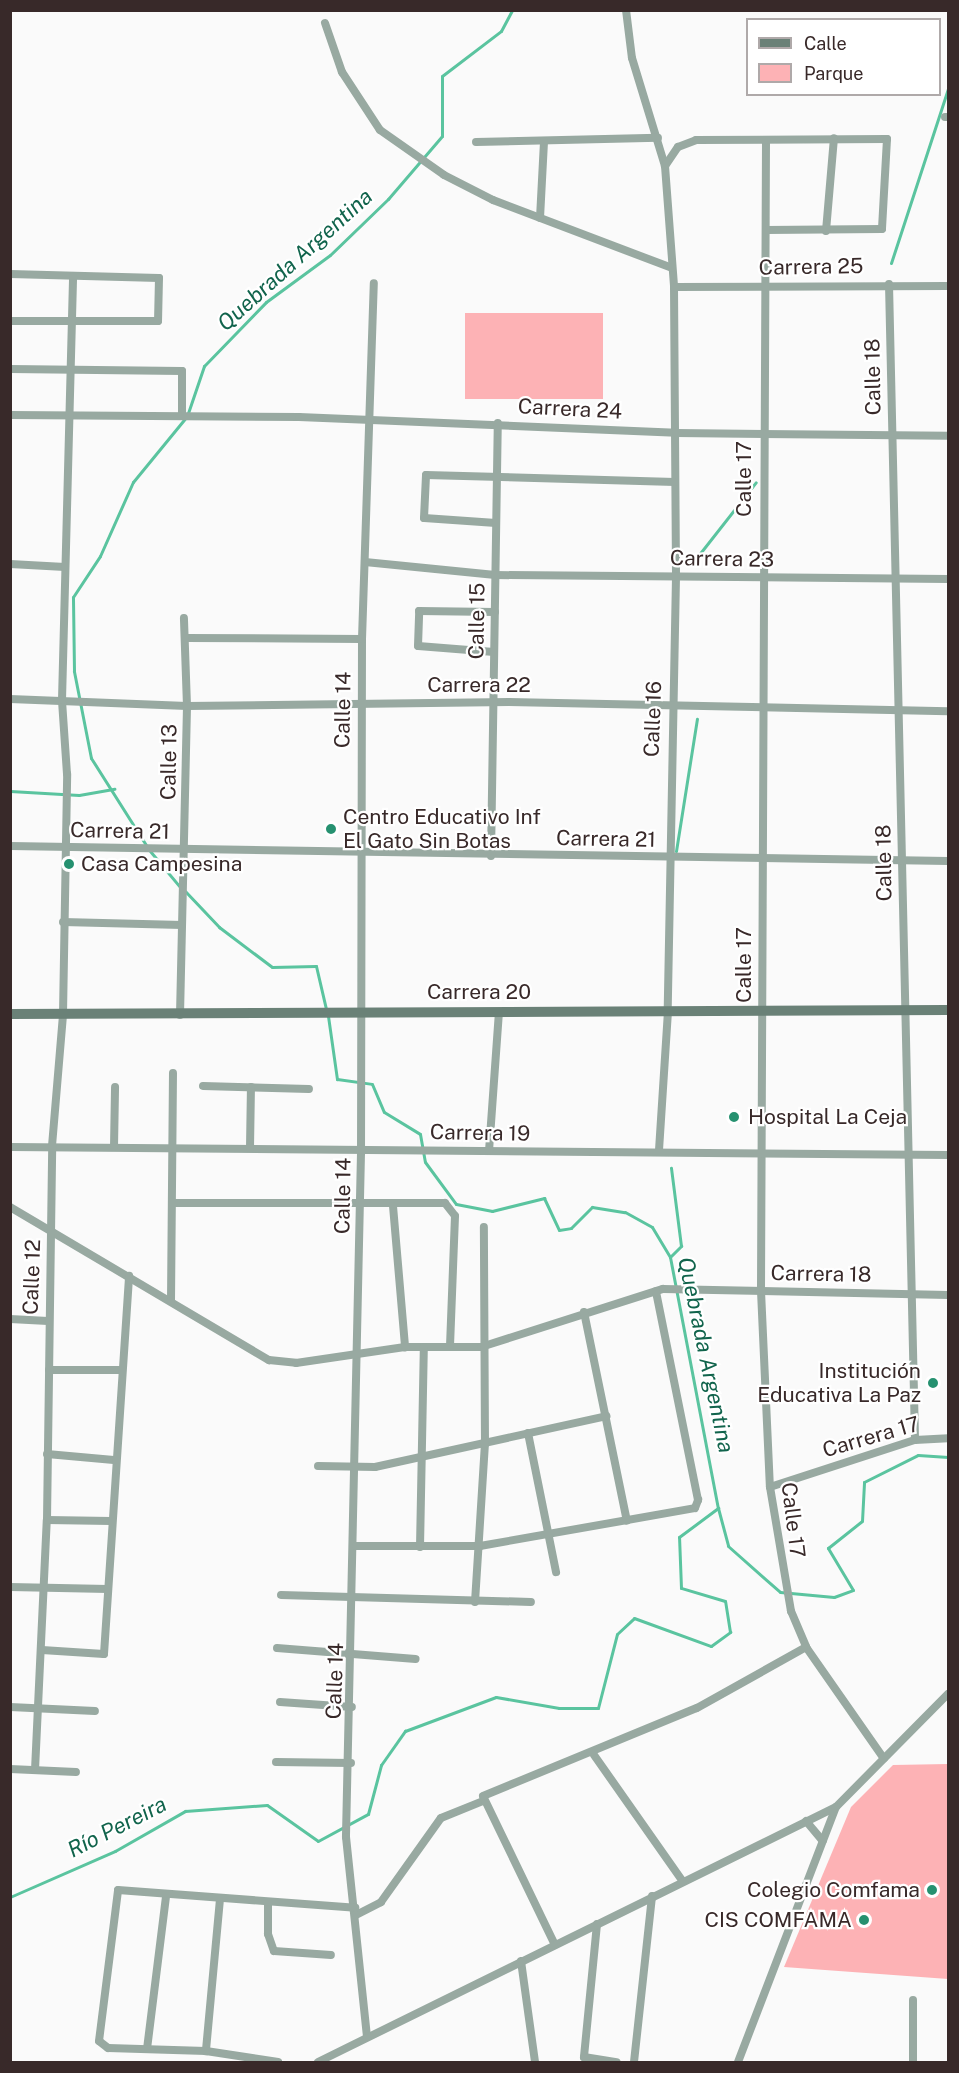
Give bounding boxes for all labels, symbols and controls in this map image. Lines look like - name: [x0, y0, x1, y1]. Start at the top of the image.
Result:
- legend: [746, 18, 941, 96]
- text: Calle: [804, 33, 847, 54]
- text: Parque: [804, 63, 864, 84]
- water label: Quebrada Argentina: [212, 183, 378, 337]
- street label: Carrera 25: [758, 253, 864, 281]
- street label: Calle 18: [860, 338, 886, 416]
- street label: Carrera 24: [517, 394, 623, 424]
- street label: Calle 17: [731, 441, 757, 517]
- street label: Carrera 23: [670, 545, 774, 573]
- street label: Calle 15: [464, 582, 490, 660]
- street label: Calle 14: [330, 672, 356, 748]
- street label: Carrera 22: [427, 672, 531, 698]
- street label: Calle 16: [639, 680, 667, 758]
- street label: Calle 13: [156, 723, 182, 801]
- place label: Centro Educativo Inf El Gato Sin Botas: [343, 804, 541, 854]
- street label: Carrera 21: [70, 818, 170, 844]
- marker: Centro Educativo Inf El Gato Sin Botas: [324, 822, 338, 836]
- street label: Calle 18: [871, 824, 897, 902]
- street label: Carrera 21: [556, 826, 656, 852]
- place label: Casa Campesina: [81, 851, 242, 877]
- marker: Casa Campesina: [62, 857, 76, 871]
- street label: Calle 17: [731, 927, 757, 1003]
- street label: Carrera 20: [427, 979, 531, 1005]
- place label: Hospital La Ceja: [748, 1104, 907, 1130]
- marker: Hospital La Ceja: [725, 1108, 743, 1126]
- street label: Carrera 19: [430, 1120, 530, 1146]
- street label: Calle 14: [330, 1158, 356, 1234]
- street label: Calle 12: [18, 1239, 46, 1315]
- water label: Quebrada Argentina: [672, 1255, 740, 1455]
- street label: Carrera 18: [770, 1261, 872, 1287]
- place label: Institución Educativa La Paz: [757, 1358, 921, 1408]
- marker: Institución Educativa La Paz: [926, 1376, 940, 1390]
- street label: Carrera 17: [820, 1411, 922, 1463]
- street label: Calle 17: [776, 1481, 810, 1559]
- street label: Calle 14: [321, 1642, 349, 1720]
- water label: Río Pereira: [63, 1791, 171, 1863]
- place label: Colegio Comfama: [747, 1877, 920, 1903]
- marker: Colegio Comfama: [925, 1883, 939, 1897]
- place label: CIS COMFAMA: [704, 1907, 852, 1933]
- marker: CIS COMFAMA: [857, 1913, 871, 1927]

